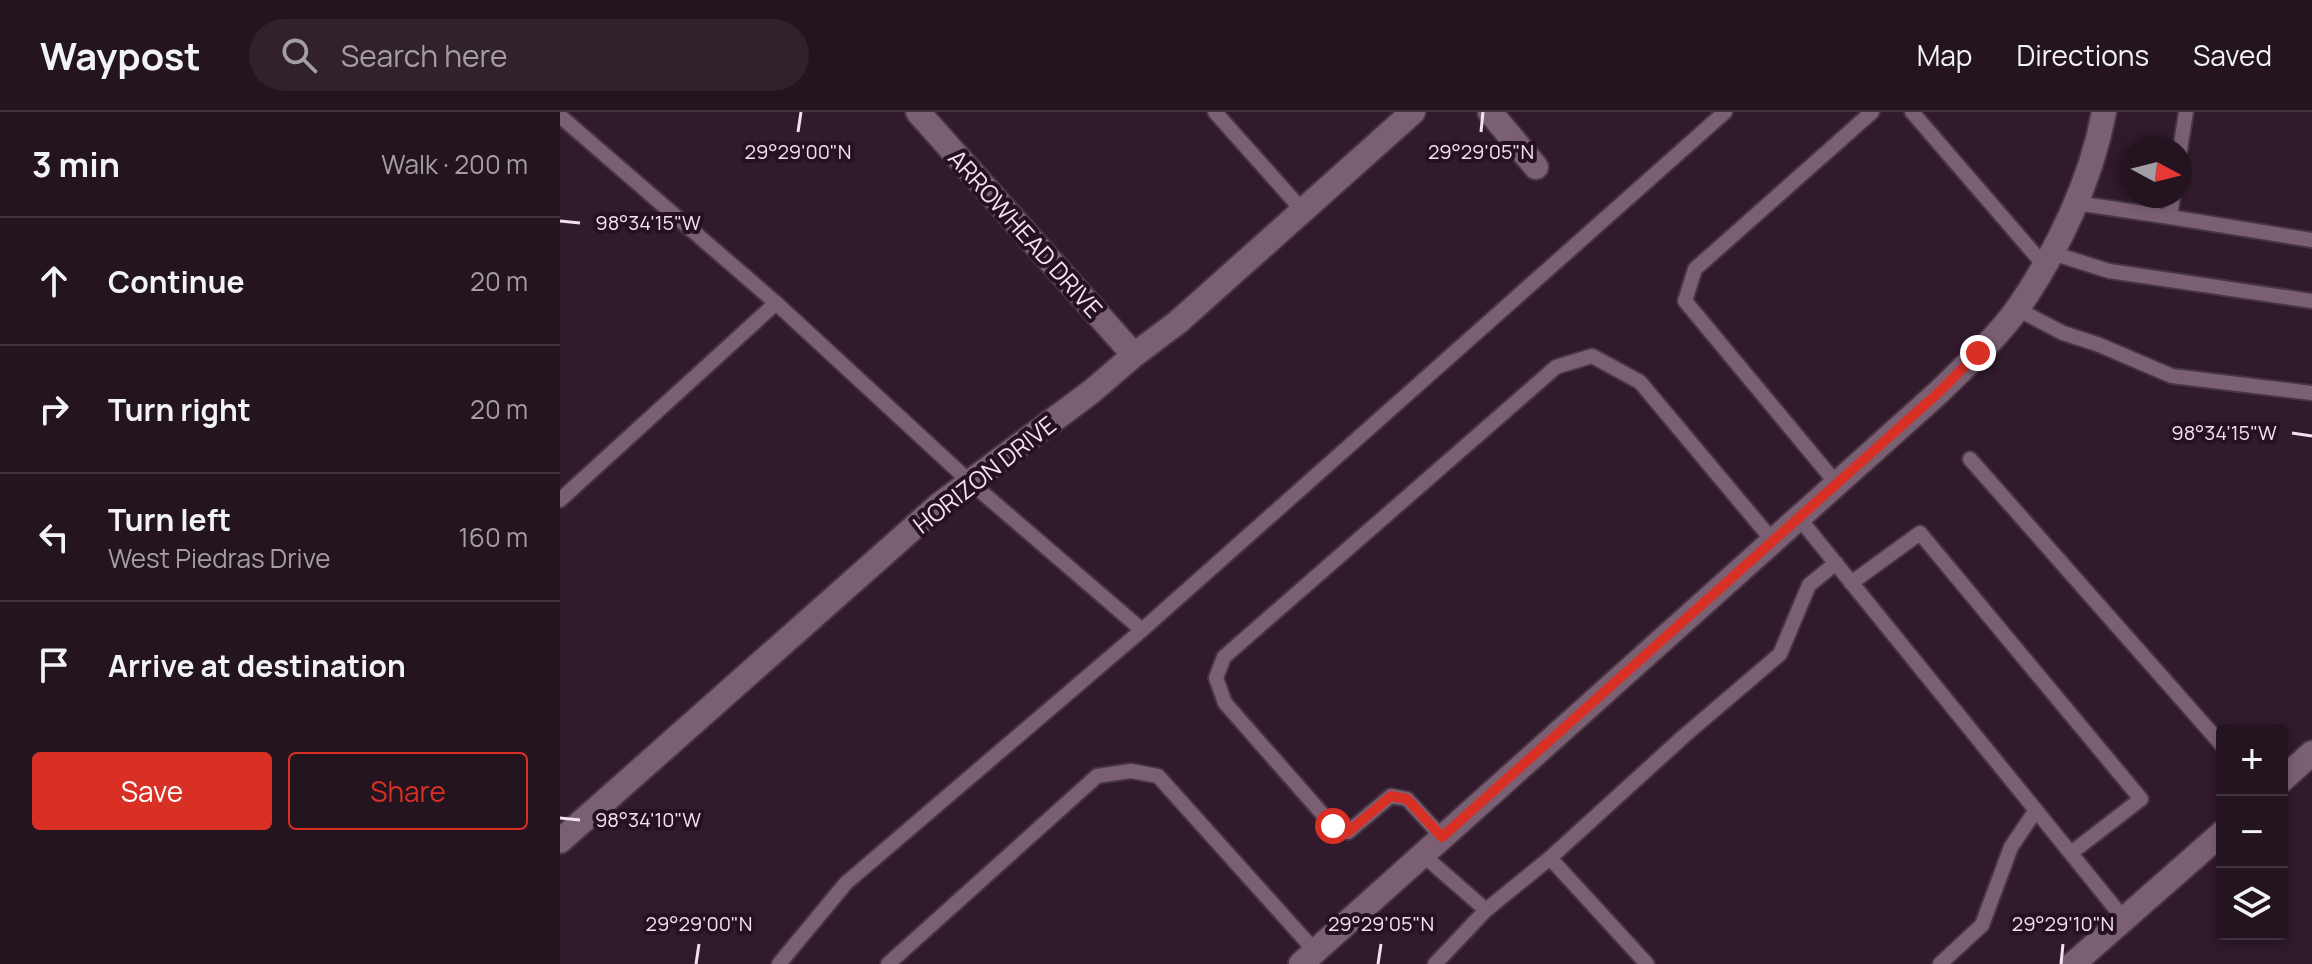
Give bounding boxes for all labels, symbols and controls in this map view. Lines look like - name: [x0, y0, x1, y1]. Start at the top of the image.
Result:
- search box: [249, 19, 809, 91]
- text: Waypost: [40, 29, 201, 81]
- icon: search: [277, 33, 321, 77]
- text: Search here: [341, 35, 508, 76]
- text: Map: [1917, 36, 1972, 74]
- text: Directions: [2016, 36, 2149, 74]
- text: Saved: [2193, 36, 2272, 74]
- north arrow: [2120, 136, 2192, 208]
- text: 29°29'00"N: [745, 138, 851, 165]
- text: 29°29'05"N: [1428, 138, 1534, 165]
- text: 3 min: [32, 141, 120, 187]
- street label: ARROWHEAD DRIVE: [942, 142, 1110, 324]
- text: Walk · 200 m: [381, 146, 528, 182]
- text: 98°34'15"W: [595, 209, 701, 236]
- icon: ahead: [32, 259, 76, 303]
- text: Continue: [108, 261, 244, 302]
- text: 20 m: [470, 263, 528, 299]
- route end: [1960, 335, 1996, 371]
- icon: right: [32, 387, 76, 431]
- text: Turn right: [108, 389, 251, 430]
- text: 20 m: [470, 391, 528, 427]
- street label: HORIZON DRIVE: [906, 408, 1062, 540]
- text: 98°34'15"W: [2171, 419, 2277, 446]
- text: Turn left: [108, 499, 231, 540]
- icon: left: [32, 515, 76, 559]
- text: 160 m: [459, 519, 528, 555]
- text: West Piedras Drive: [108, 540, 331, 576]
- icon: arrive: [32, 643, 76, 687]
- text: Arrive at destination: [108, 645, 406, 686]
- map controls: [2216, 724, 2288, 940]
- button: +: [2216, 724, 2288, 796]
- button: Save: [32, 752, 272, 830]
- button: Share: [288, 752, 528, 830]
- button: −: [2216, 796, 2288, 868]
- text: 98°34'10"W: [595, 806, 701, 833]
- route start: [1315, 808, 1351, 844]
- button: layers: [2216, 868, 2288, 940]
- text: 29°29'00"N: [646, 910, 752, 937]
- text: 29°29'05"N: [1328, 910, 1434, 937]
- text: 29°29'10"N: [2012, 910, 2114, 937]

